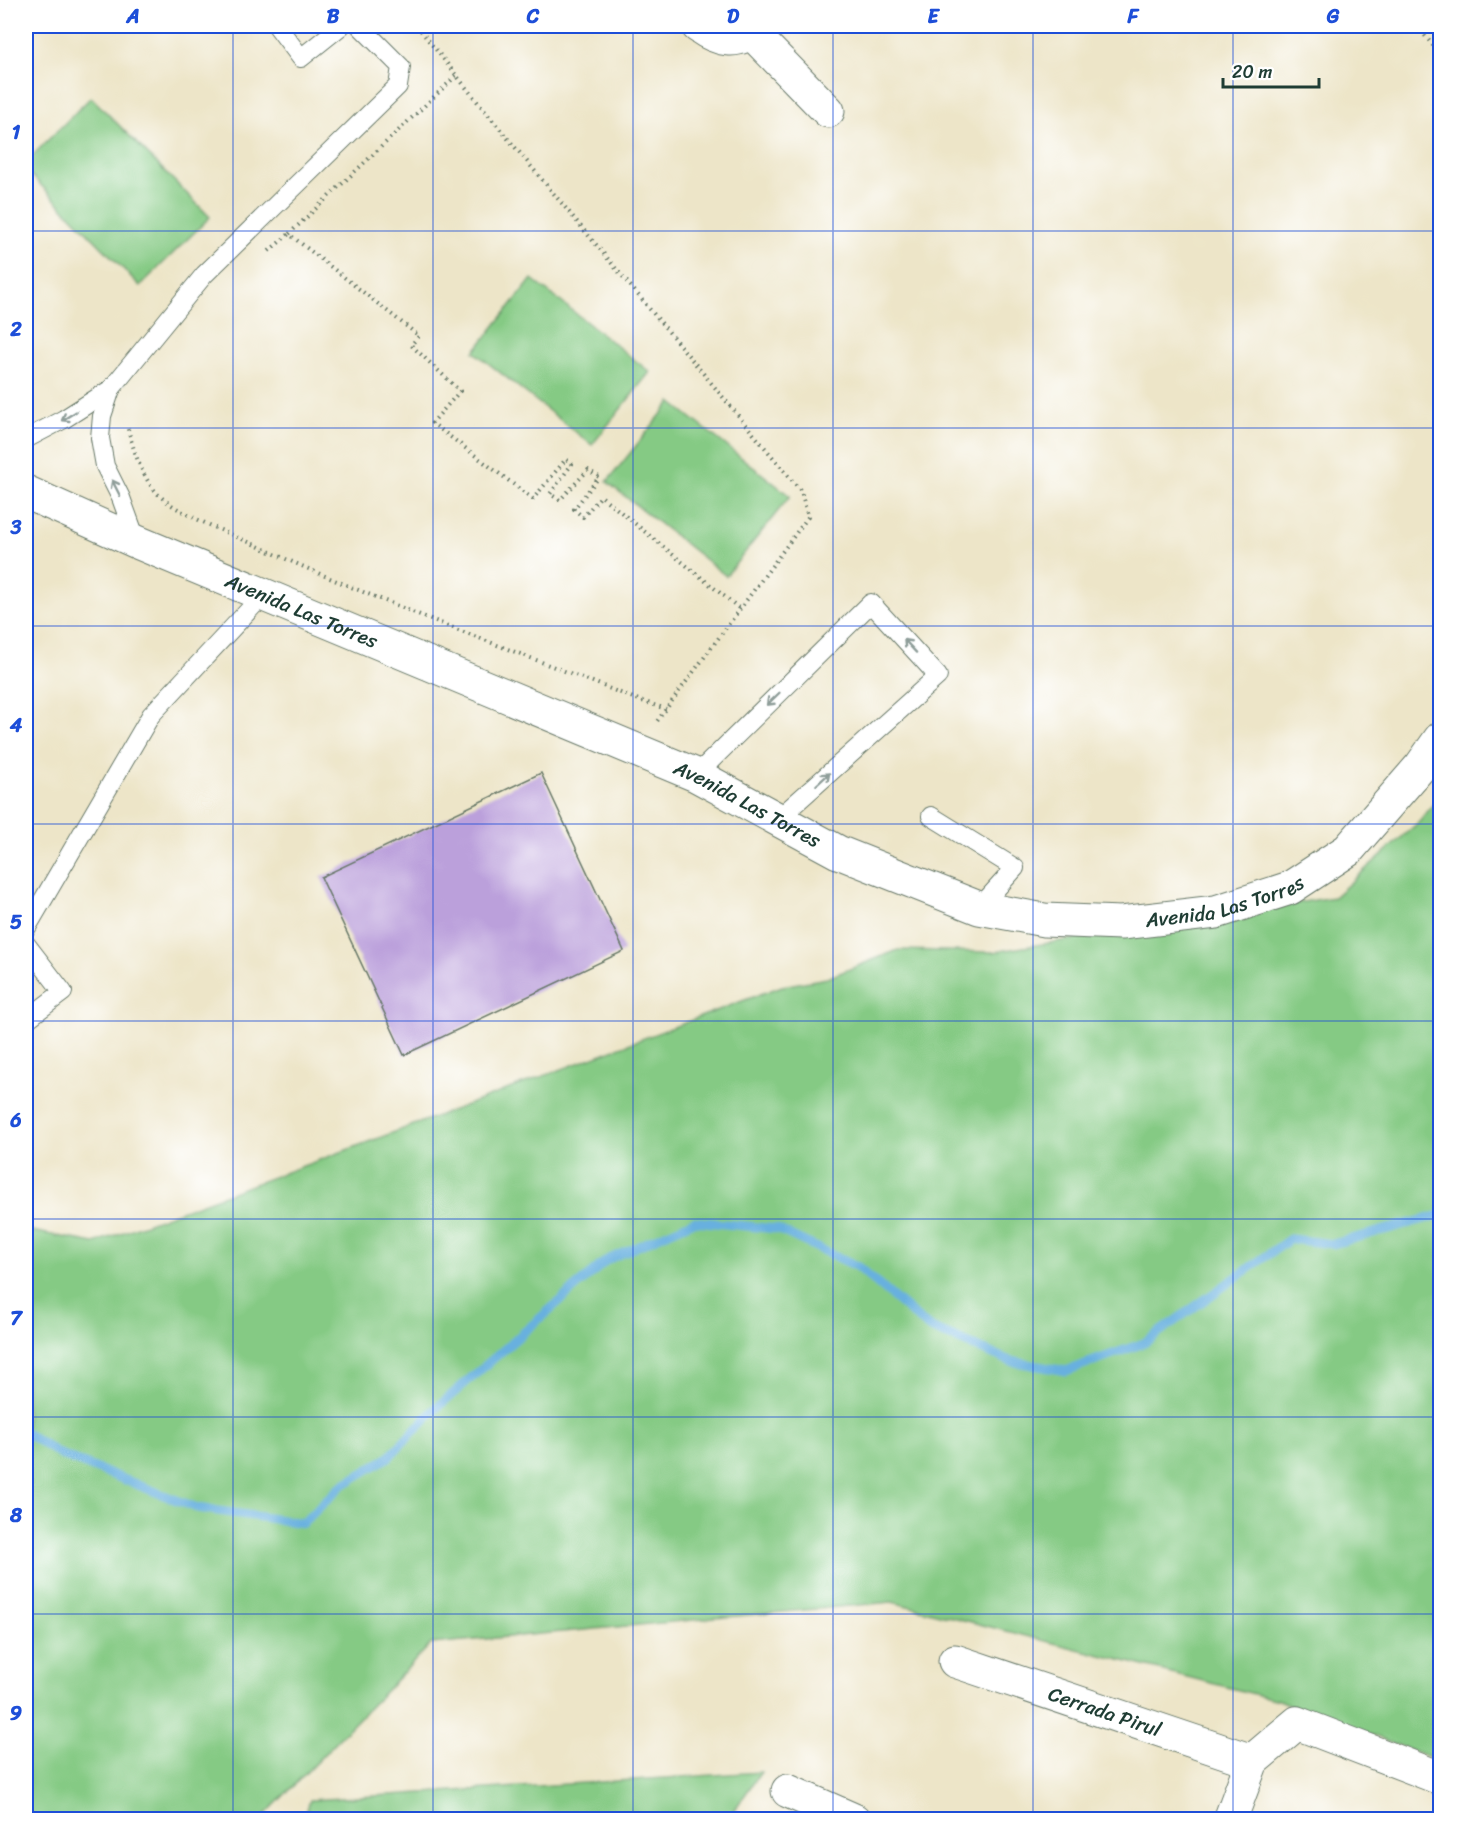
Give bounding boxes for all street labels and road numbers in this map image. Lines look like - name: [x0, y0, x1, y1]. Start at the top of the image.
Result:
- street label: Avenida Las Torres: [219, 563, 384, 658]
- street label: Avenida Las Torres: [667, 750, 828, 858]
- street label: Avenida Las Torres: [1143, 865, 1312, 938]
- street label: Cerrada Pirul: [1044, 1676, 1167, 1747]

